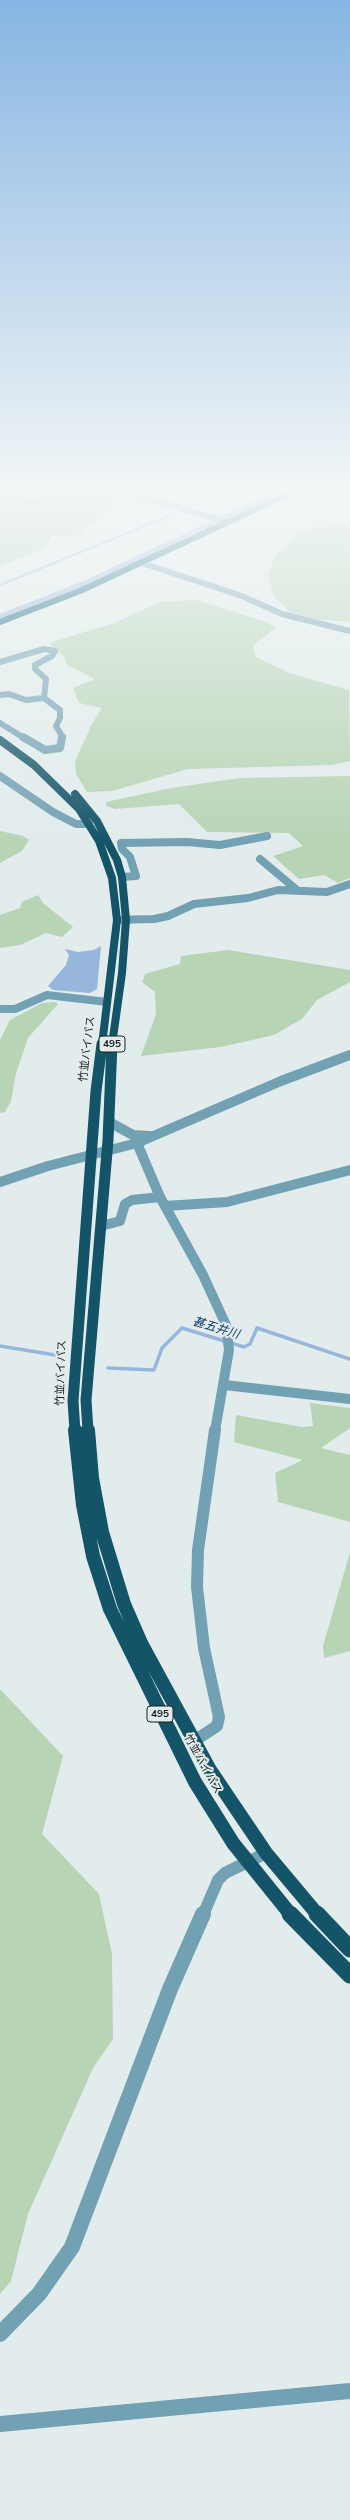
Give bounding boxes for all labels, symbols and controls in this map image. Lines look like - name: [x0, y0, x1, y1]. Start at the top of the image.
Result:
- street label: 竹並バイパス: [76, 1015, 98, 1083]
- road number: 495: [99, 1036, 125, 1052]
- water label: 甚五井川: [191, 1314, 241, 1342]
- street label: 竹並バイパス: [53, 1340, 69, 1406]
- road number: 495: [147, 1706, 173, 1722]
- street label: 竹並バイパス: [181, 1732, 225, 1796]

